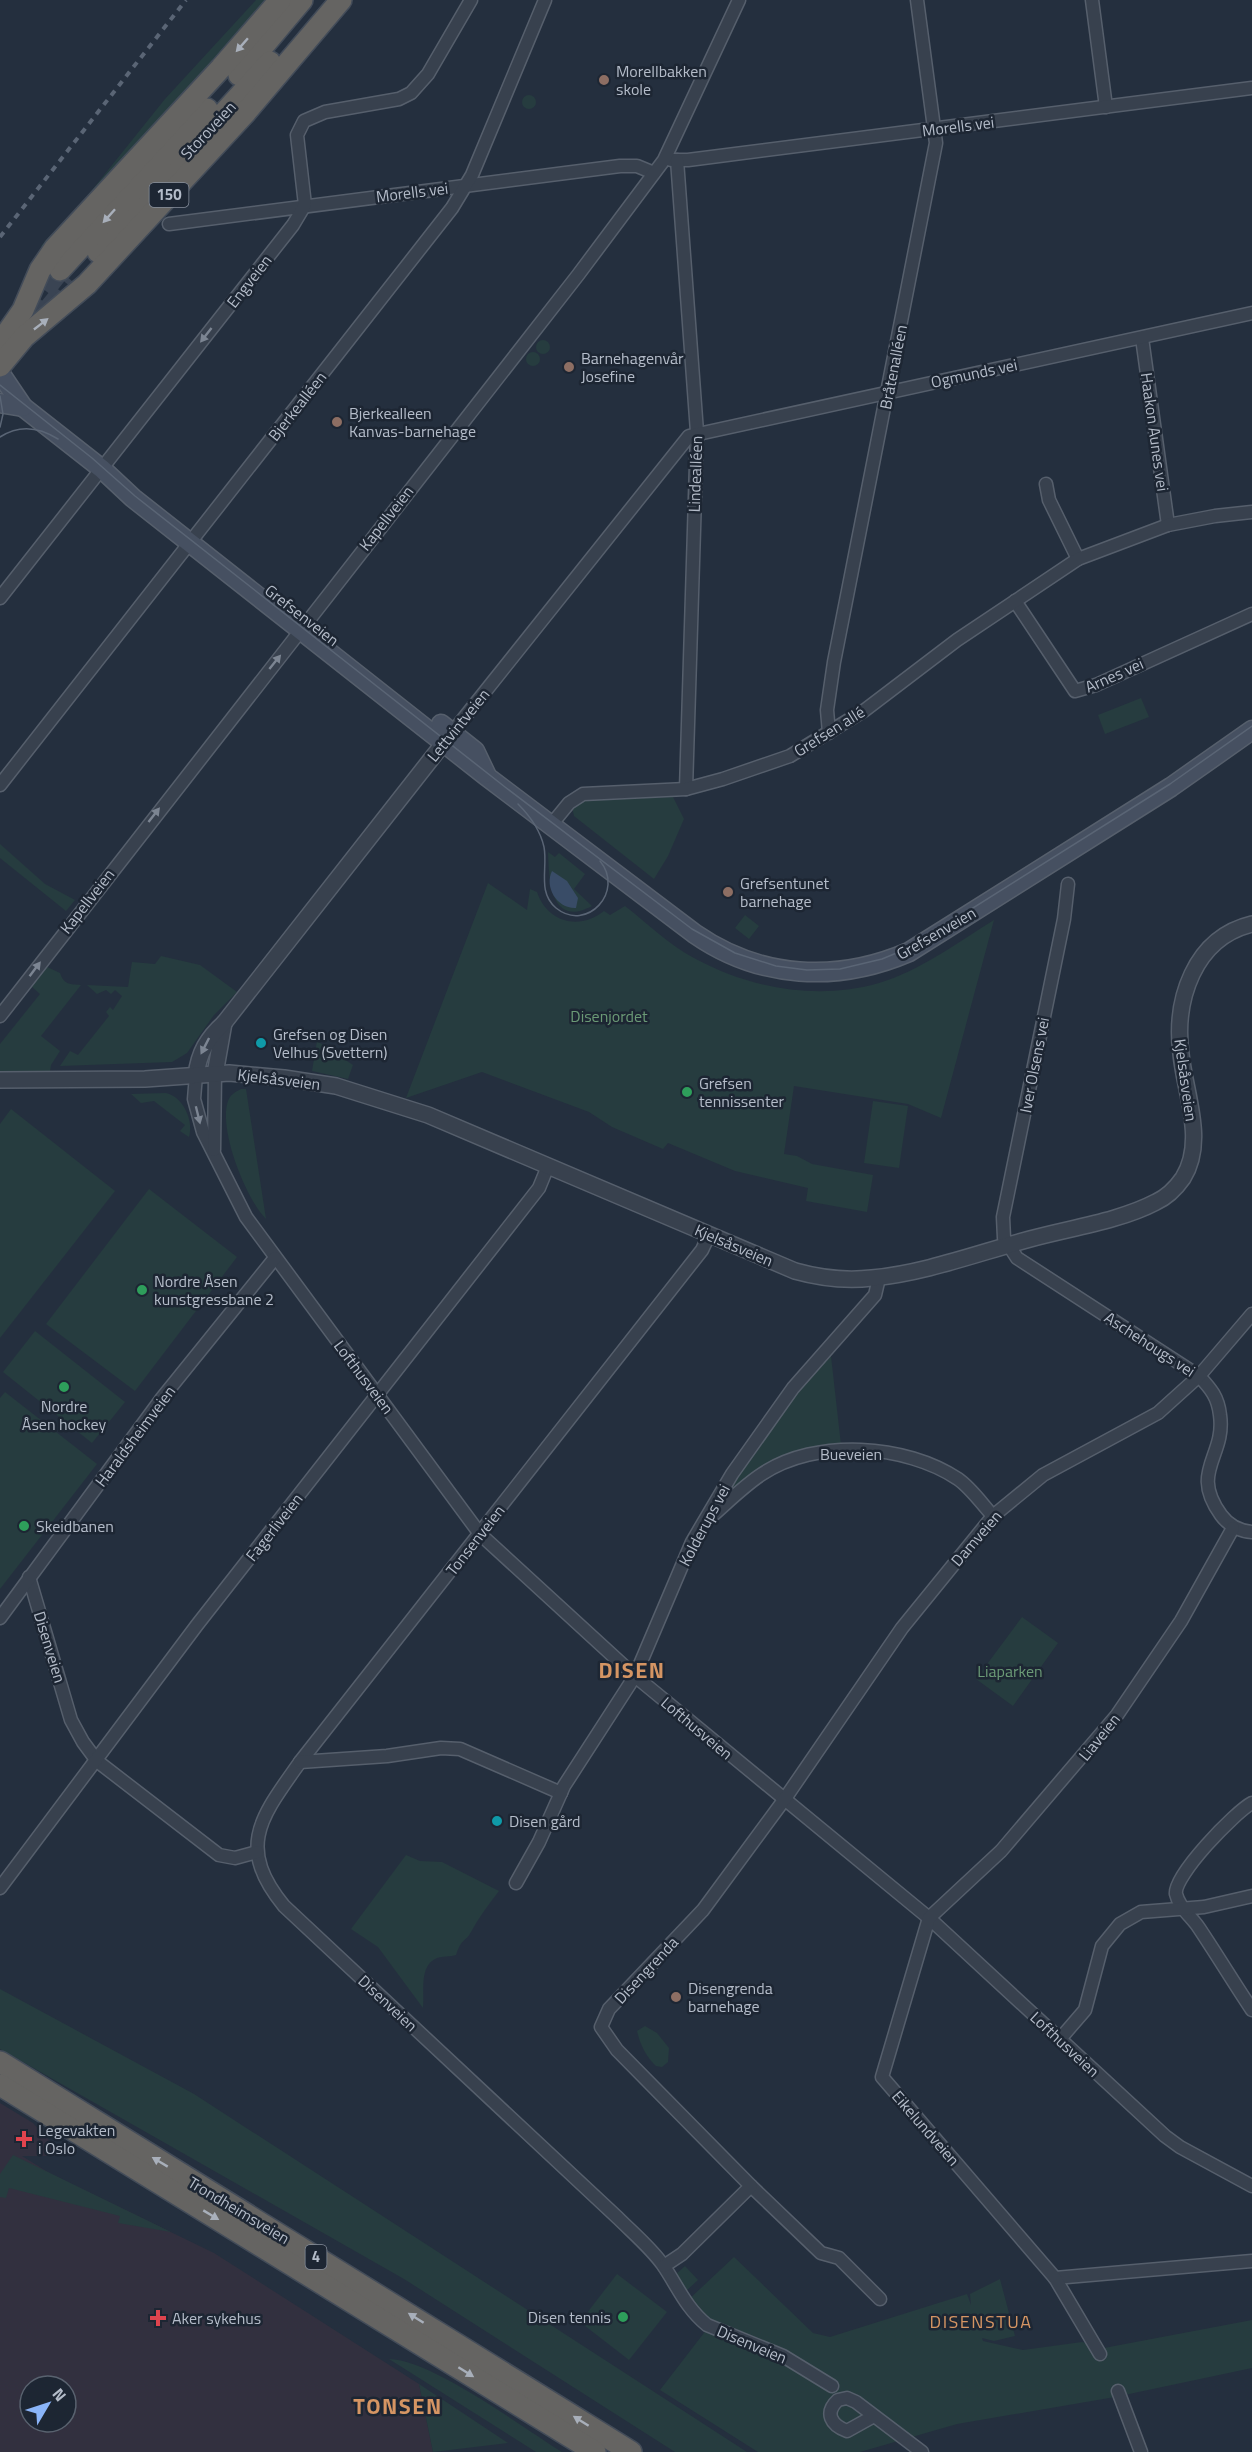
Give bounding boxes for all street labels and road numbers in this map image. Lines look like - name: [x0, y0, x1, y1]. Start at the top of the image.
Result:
- street label: Storoveien: [175, 95, 241, 165]
- street label: Morells vei: [920, 110, 996, 142]
- street label: Morells vei: [374, 176, 450, 208]
- road number: 150: [150, 183, 188, 207]
- street label: Engveien: [221, 249, 277, 313]
- street label: Bråtenalléen: [873, 323, 913, 411]
- street label: Ogmunds vei: [929, 352, 1019, 394]
- street label: Bjerkealléen: [262, 366, 332, 446]
- street label: Haakon Aunes vei: [1135, 371, 1175, 493]
- street label: Lindealléen: [682, 435, 708, 513]
- street label: Kapellveien: [353, 480, 419, 556]
- street label: Grefsenveien: [260, 578, 344, 652]
- street label: Arnes vei: [1081, 651, 1147, 699]
- street label: Lettvintveien: [421, 683, 495, 767]
- street label: Grefsen allé: [789, 700, 869, 762]
- street label: Kapellveien: [54, 863, 120, 939]
- street label: Grefsenveien: [892, 900, 980, 966]
- street label: Iver Olsens vei: [1013, 1015, 1055, 1115]
- street label: Kjelsåsveien: [1168, 1037, 1204, 1123]
- street label: Kjelsåsveien: [236, 1062, 322, 1096]
- street label: Kjelsåsveien: [691, 1218, 777, 1272]
- street label: Aschehougs vei: [1100, 1305, 1200, 1383]
- street label: Lofthusveien: [328, 1335, 400, 1419]
- street label: Haraldsheimveien: [89, 1380, 181, 1492]
- street label: Bueveien: [820, 1442, 882, 1466]
- street label: Kolderups vei: [672, 1480, 736, 1570]
- street label: Fagerliveien: [240, 1488, 308, 1566]
- street label: Tonsenveien: [440, 1500, 510, 1580]
- street label: Damveien: [945, 1505, 1007, 1571]
- street label: Disenveien: [28, 1608, 72, 1686]
- street label: Lofthusveien: [656, 1691, 738, 1765]
- street label: Liaveien: [1072, 1708, 1126, 1766]
- street label: Disengrenda: [608, 1931, 684, 2009]
- street label: Disenveien: [353, 1969, 423, 2037]
- street label: Lofthusveien: [1025, 2005, 1105, 2083]
- street label: Eikelundveien: [886, 2085, 966, 2171]
- street label: Trondheimsveien: [184, 2170, 294, 2250]
- road number: 4: [306, 2245, 326, 2269]
- street label: Disenveien: [713, 2319, 791, 2369]

